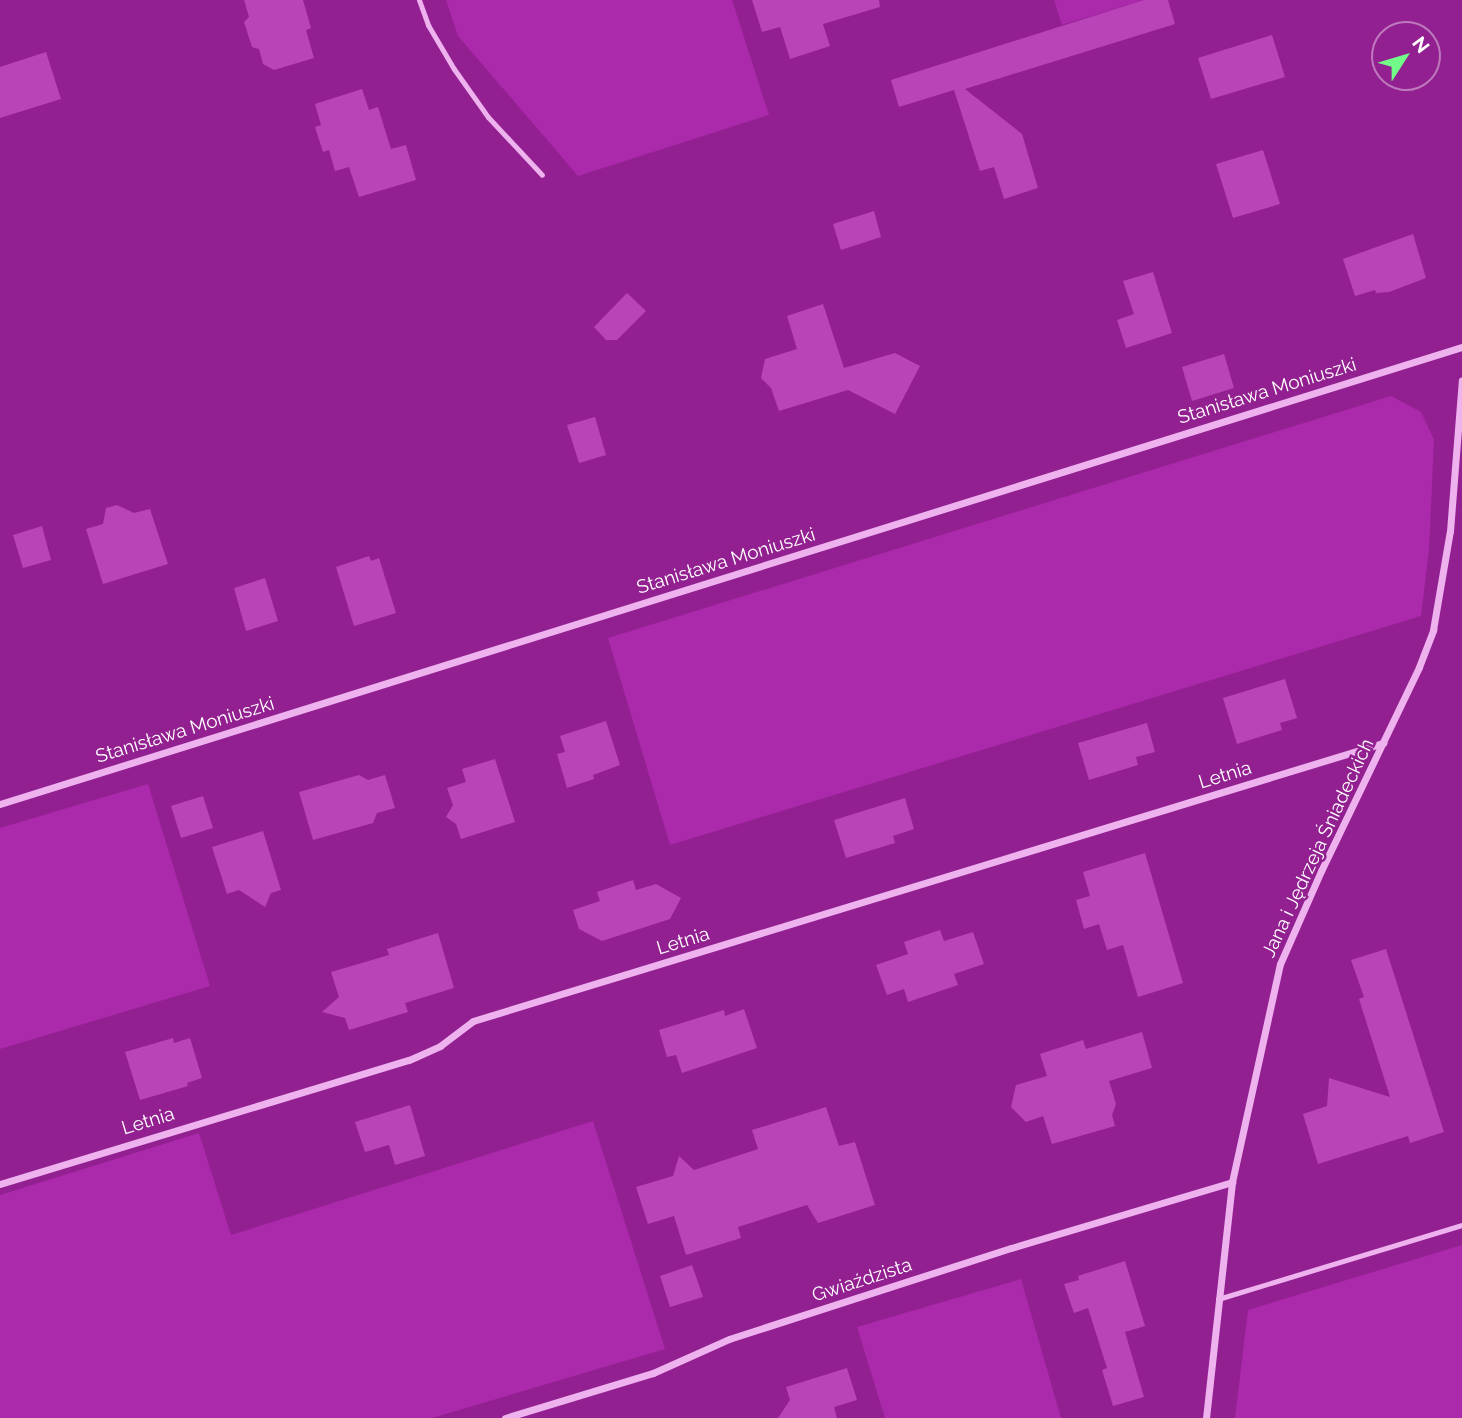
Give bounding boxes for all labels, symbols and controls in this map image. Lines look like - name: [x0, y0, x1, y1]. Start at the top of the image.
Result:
- north arrow: [1371, 21, 1441, 91]
- text: N: [1408, 32, 1434, 57]
- street label: Stanisława Moniuszki: [1175, 353, 1359, 429]
- street label: Stanisława Moniuszki: [634, 523, 818, 599]
- street label: Stanisława Moniuszki: [93, 692, 277, 768]
- street label: Jana i Jędrzeja Śniadeckich: [1257, 735, 1379, 961]
- street label: Letnia: [1196, 756, 1254, 794]
- street label: Letnia: [654, 922, 712, 960]
- street label: Letnia: [119, 1102, 177, 1140]
- street label: Gwiaździsta: [809, 1253, 915, 1307]

